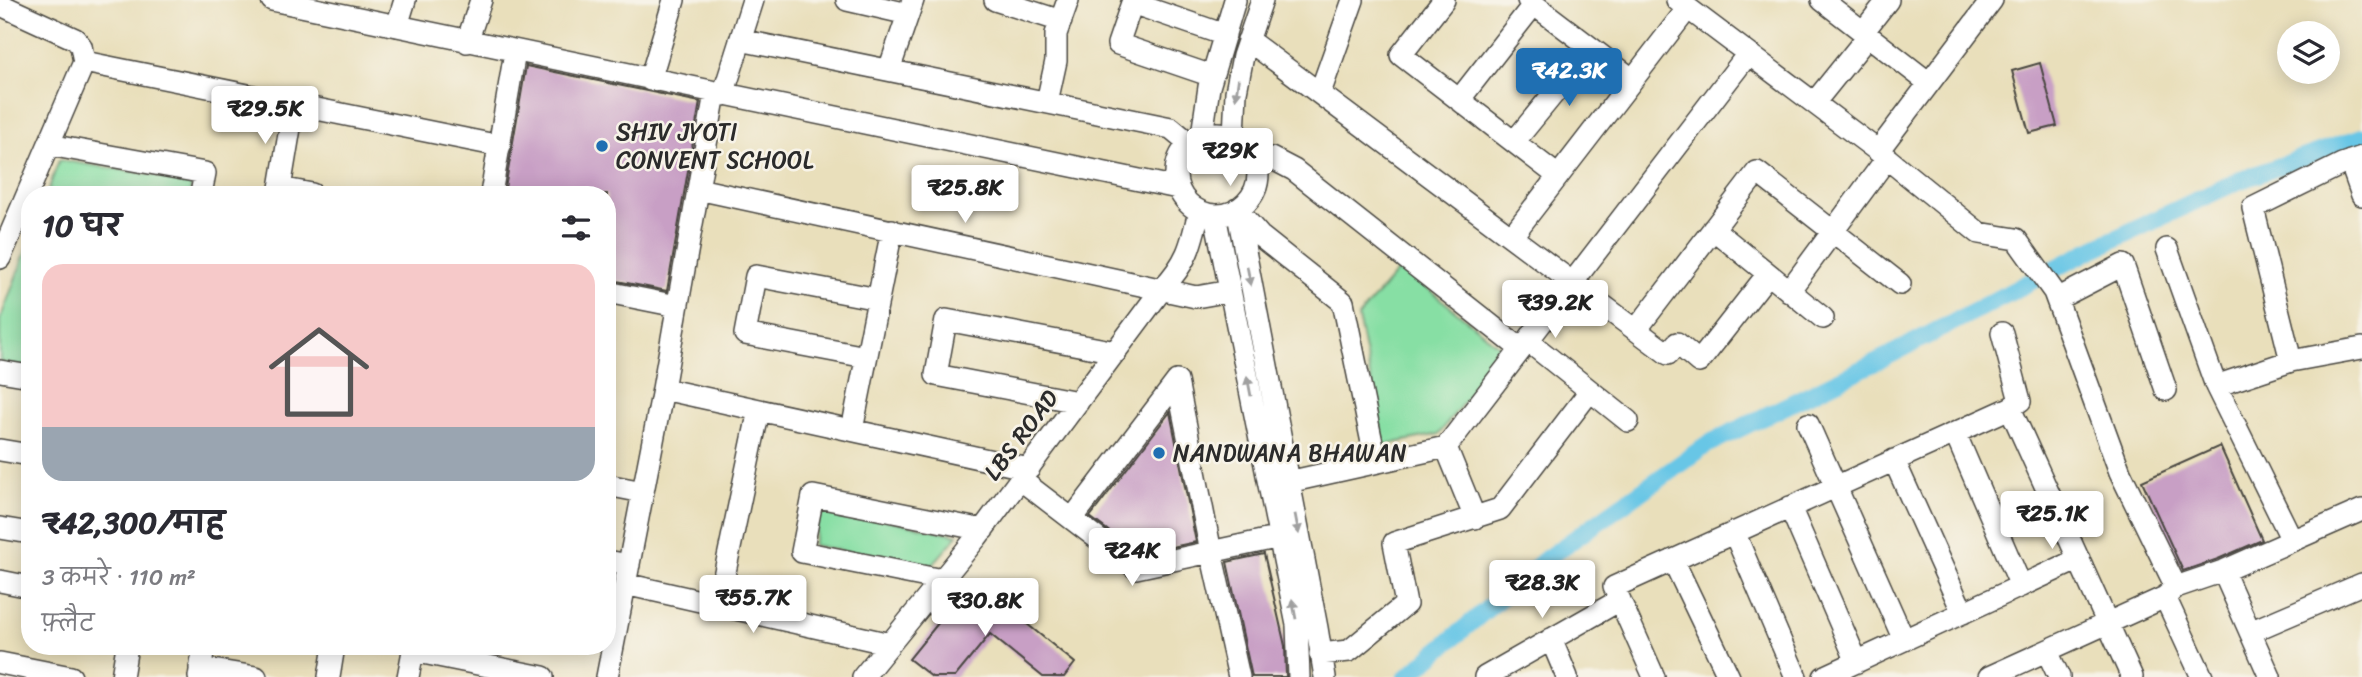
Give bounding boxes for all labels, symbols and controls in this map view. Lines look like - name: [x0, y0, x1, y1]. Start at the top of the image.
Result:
- map controls: [2277, 21, 2340, 84]
- button: layers: [2277, 21, 2340, 84]
- pin: ₹42.3K: [1512, 48, 1626, 108]
- text: ₹42.3K: [1532, 50, 1606, 91]
- one-way arrow: [1231, 78, 1242, 100]
- pin: ₹29.5K: [208, 86, 322, 146]
- text: ₹29.5K: [227, 88, 303, 129]
- place label: SHIV JYOTI CONVENT SCHOOL: [616, 111, 814, 181]
- pin: ₹29K: [1189, 128, 1271, 188]
- text: ₹29K: [1203, 130, 1257, 171]
- marker: SHIV JYOTI CONVENT SCHOOL: [594, 138, 610, 154]
- pin: ₹25.8K: [908, 166, 1022, 225]
- text: ₹25.8K: [927, 167, 1003, 208]
- text: 10 घर: [42, 199, 122, 253]
- icon: filters: [557, 209, 595, 247]
- one-way arrow: [1244, 265, 1255, 287]
- pin: ₹39.2K: [1498, 280, 1612, 340]
- text: ₹39.2K: [1518, 282, 1592, 323]
- icon: home: [256, 309, 382, 435]
- one-way arrow: [1244, 375, 1255, 397]
- street label: LBS ROAD: [972, 380, 1070, 490]
- place label: NANDWANA BHAWAN: [1173, 432, 1407, 474]
- marker: NANDWANA BHAWAN: [1151, 445, 1167, 461]
- pin: ₹25.1K: [1995, 491, 2109, 551]
- text: ₹25.1K: [2016, 493, 2088, 534]
- text: ₹42,300/माह: [42, 496, 225, 550]
- one-way arrow: [1292, 513, 1303, 535]
- pin: ₹24K: [1091, 528, 1173, 588]
- text: ₹24K: [1105, 530, 1159, 571]
- text: 3 कमरे · 110 m²: [42, 557, 196, 598]
- pin: ₹28.3K: [1485, 560, 1599, 620]
- text: ₹28.3K: [1505, 562, 1579, 603]
- pin: ₹55.7K: [696, 576, 810, 635]
- text: ₹55.7K: [715, 577, 791, 618]
- pin: ₹30.8K: [928, 578, 1042, 638]
- text: ₹30.8K: [948, 580, 1022, 621]
- one-way arrow: [1289, 598, 1300, 620]
- text: फ़्लैट: [42, 603, 94, 644]

